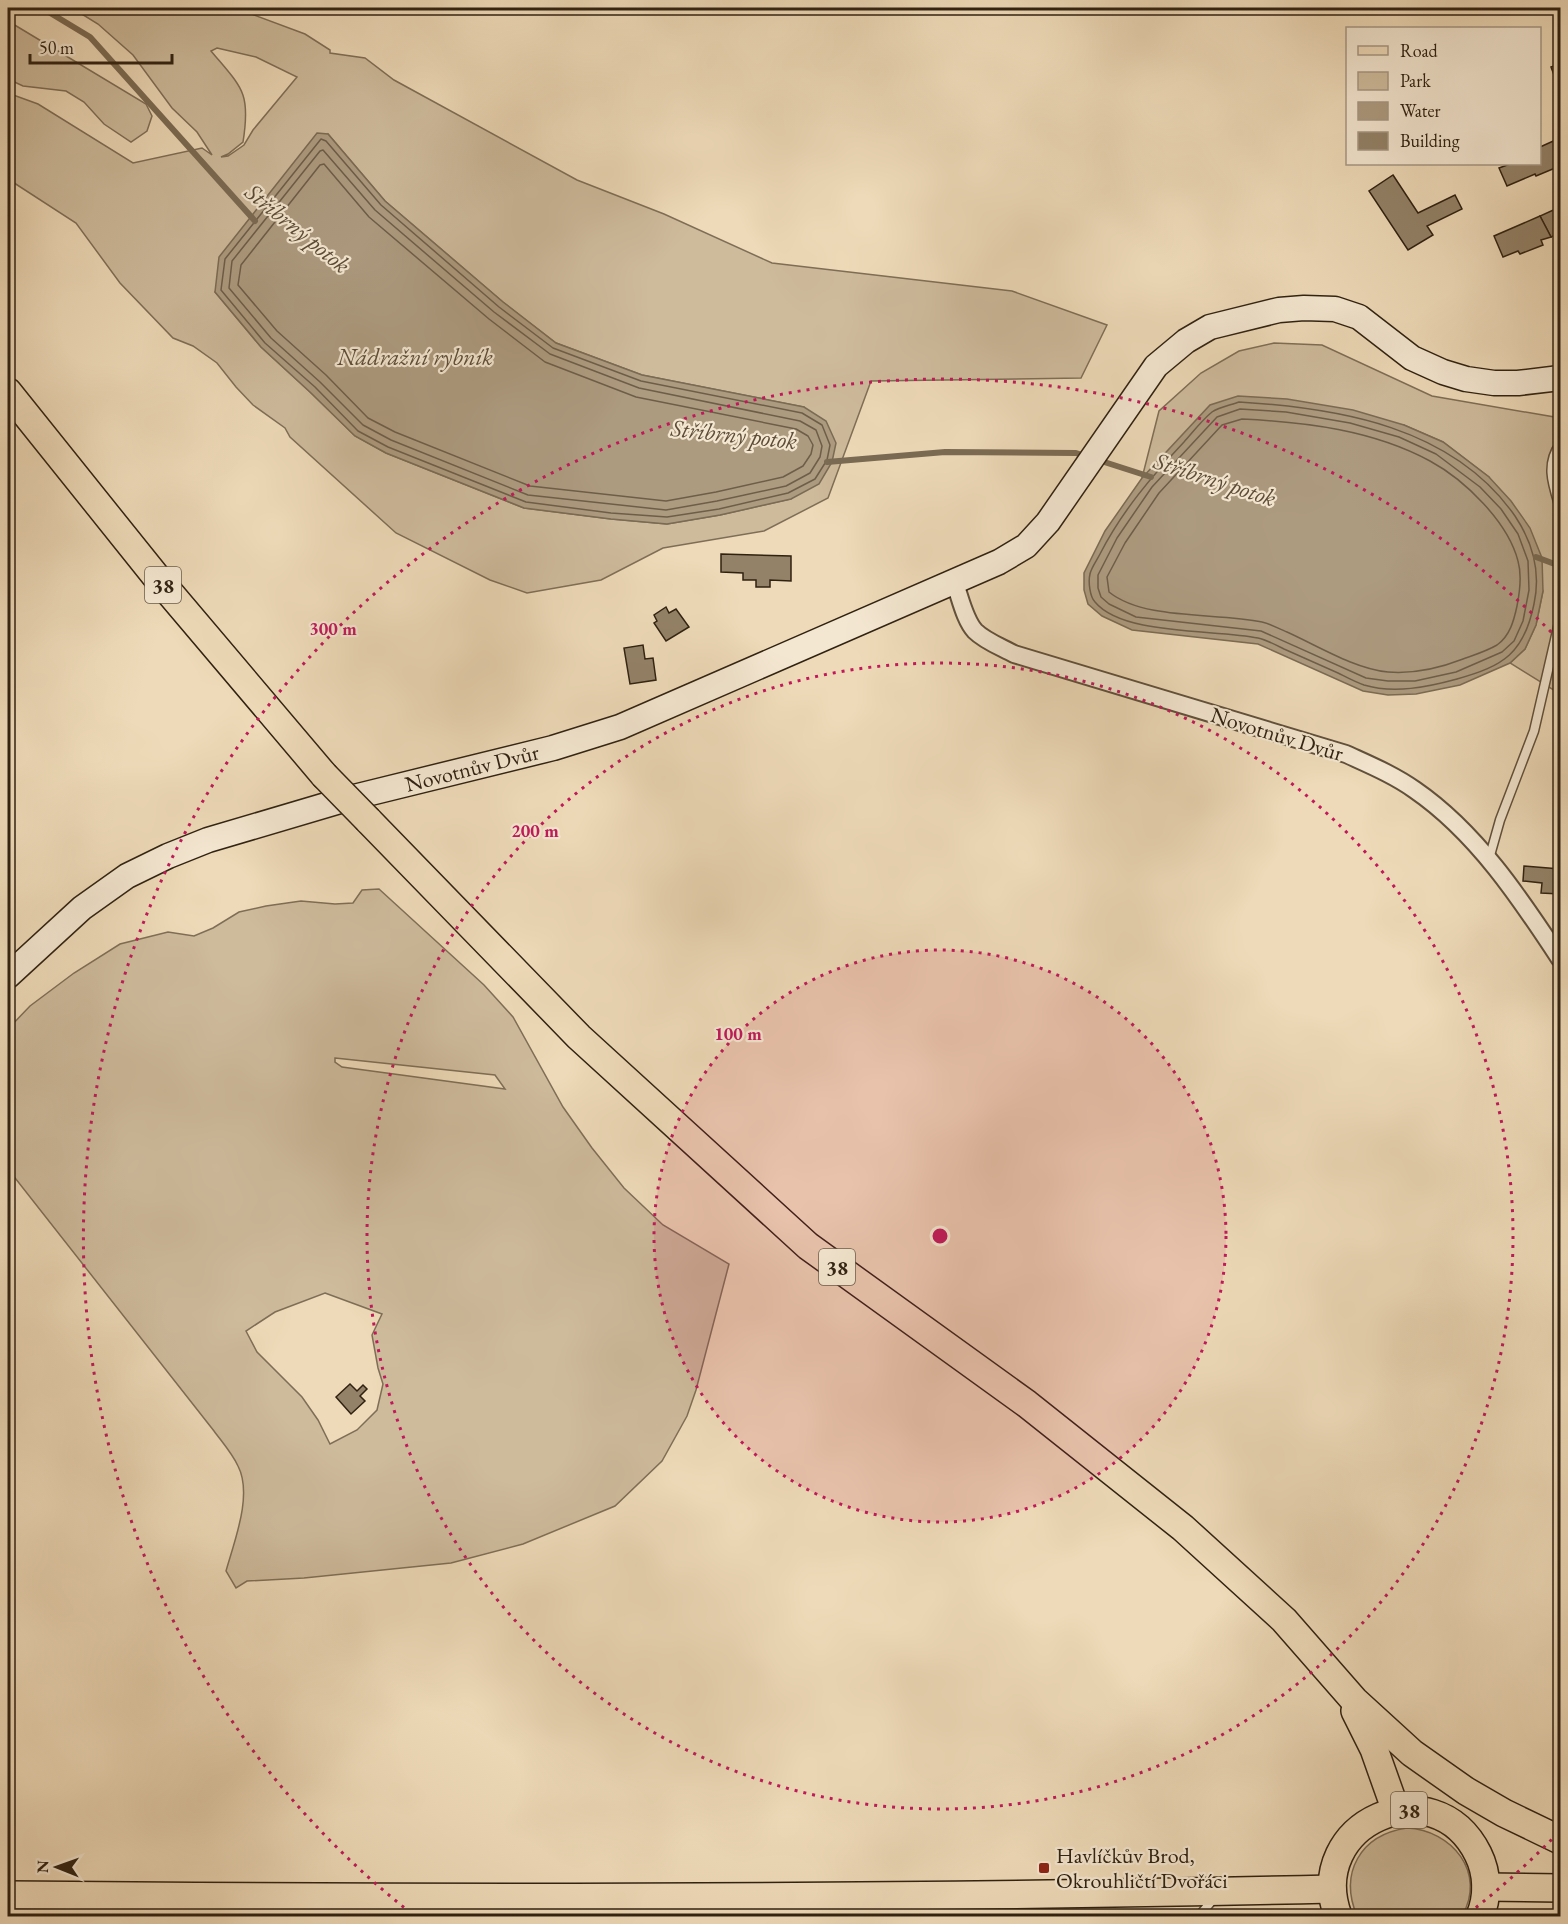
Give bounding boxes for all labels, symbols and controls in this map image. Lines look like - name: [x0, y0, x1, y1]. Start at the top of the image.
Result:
- scale bar: [30, 27, 172, 65]
- legend: [1346, 27, 1541, 165]
- text: 50 m: [39, 36, 74, 59]
- text: Road: [1400, 39, 1439, 62]
- text: Park: [1400, 69, 1431, 92]
- text: Water: [1400, 99, 1441, 122]
- text: Building: [1400, 129, 1460, 152]
- water label: Stříbrný potok: [238, 176, 357, 280]
- water label: Nádražní rybník: [336, 341, 493, 372]
- water label: Stříbrný potok: [668, 412, 799, 456]
- water label: Stříbrný potok: [1149, 444, 1280, 513]
- road number: 38: [145, 567, 181, 603]
- text: 300 m: [309, 617, 357, 640]
- street label: Novotnův Dvůr: [1207, 700, 1348, 768]
- street label: Novotnův Dvůr: [402, 737, 543, 799]
- text: 200 m: [511, 819, 559, 842]
- text: 100 m: [714, 1022, 762, 1045]
- centre of rings: [930, 1226, 950, 1246]
- road number: 38: [819, 1249, 855, 1285]
- road number: 38: [1391, 1792, 1427, 1828]
- north arrow: [27, 1837, 87, 1897]
- place label: Havlíčkův Brod, Okrouhličtí Dvořáci: [1056, 1841, 1228, 1895]
- text: N: [32, 1860, 53, 1873]
- marker: Havlíčkův Brod, Okrouhličtí Dvořáci: [1037, 1861, 1051, 1875]

